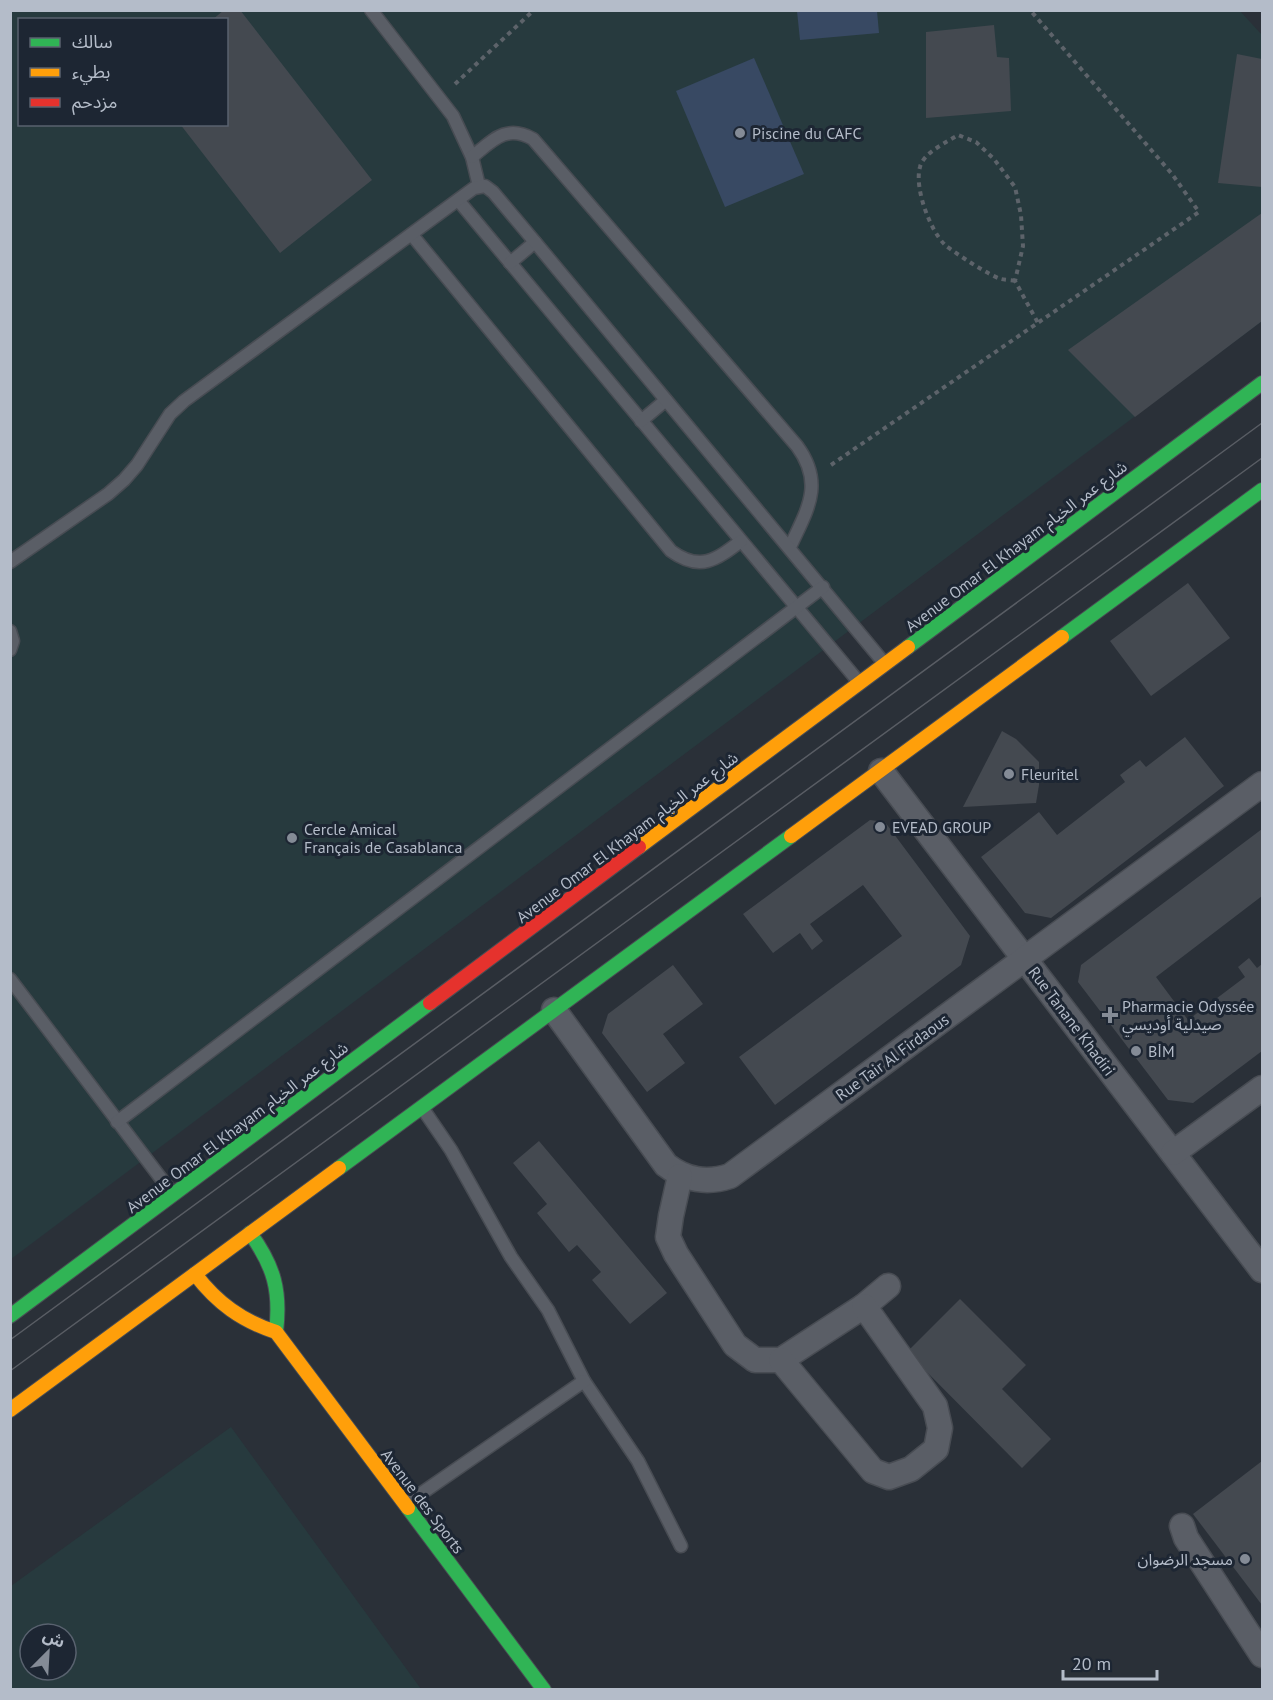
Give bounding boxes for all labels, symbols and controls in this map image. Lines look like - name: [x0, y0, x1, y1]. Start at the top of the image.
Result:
- legend: [18, 18, 228, 126]
- text: سالك: [72, 30, 113, 53]
- text: بطيء: [72, 60, 110, 85]
- text: مزدحم: [72, 90, 117, 115]
- place label: Piscine du CAFC: [752, 123, 862, 143]
- marker: Piscine du CAFC: [733, 126, 747, 140]
- street label: Avenue Omar El Khayam شارع عمر الخيام: [901, 456, 1133, 638]
- street label: Avenue Omar El Khayam شارع عمر الخيام: [512, 747, 744, 929]
- place label: Fleuritel: [1021, 764, 1079, 784]
- marker: Fleuritel: [1002, 767, 1016, 781]
- place label: EVEAD GROUP: [892, 817, 991, 837]
- place label: Cercle Amical Français de Casablanca: [304, 819, 462, 857]
- marker: EVEAD GROUP: [873, 820, 887, 834]
- marker: Cercle Amical Français de Casablanca: [285, 831, 299, 845]
- street label: Rue Tanane Khadiri: [1024, 962, 1120, 1080]
- place label: Pharmacie Odyssée صيدلية أوديسي: [1122, 996, 1254, 1037]
- marker: Pharmacie Odyssée صيدلية أوديسي: [1103, 1008, 1117, 1022]
- street label: Rue Tair Al Firdaous: [831, 1009, 953, 1105]
- street label: Avenue Omar El Khayam شارع عمر الخيام: [122, 1037, 354, 1219]
- place label: BİM: [1148, 1041, 1175, 1061]
- marker: BİM: [1129, 1044, 1143, 1058]
- street label: Avenue des Sports: [377, 1445, 469, 1557]
- place label: مسجد الرضوان: [1137, 1549, 1233, 1569]
- marker: مسجد الرضوان: [1238, 1552, 1252, 1566]
- north arrow: [18, 1622, 78, 1682]
- text: ش: [40, 1625, 68, 1652]
- scale bar: [1063, 1643, 1158, 1681]
- text: 20 m: [1072, 1652, 1111, 1675]

